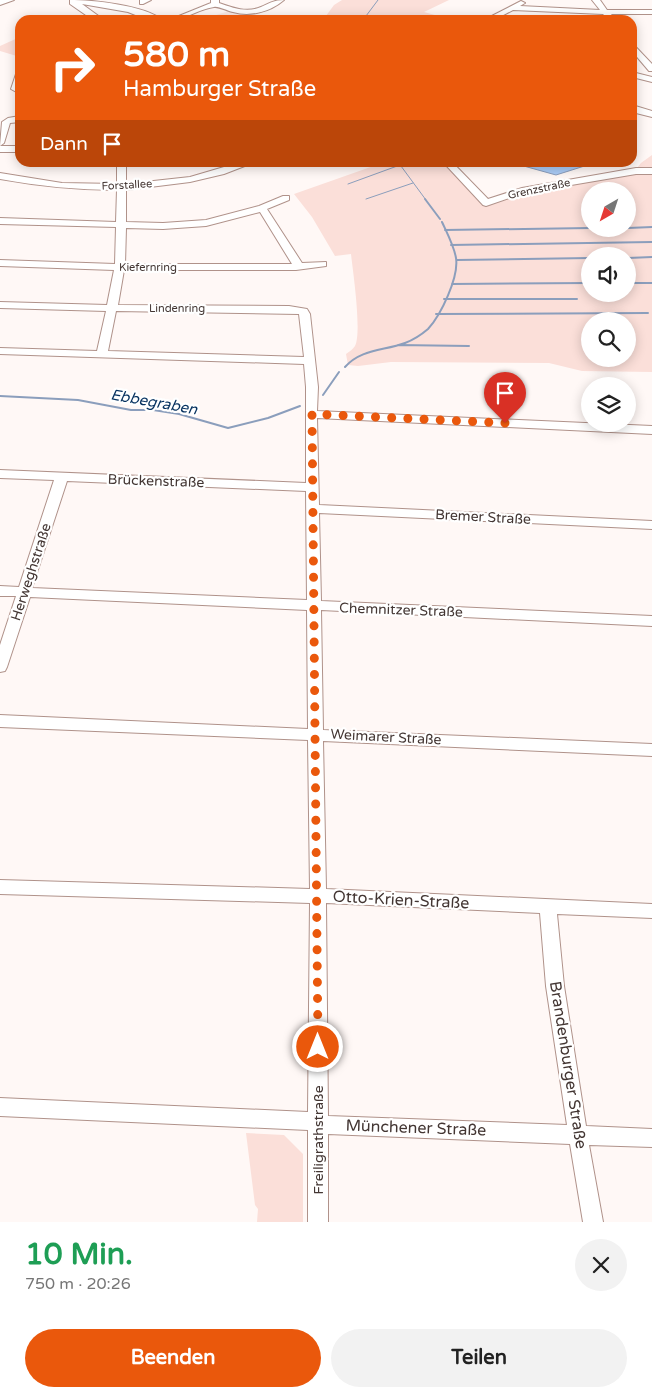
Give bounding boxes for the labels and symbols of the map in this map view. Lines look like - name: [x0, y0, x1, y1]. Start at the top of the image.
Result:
- street label: Grenzstraße: [507, 176, 571, 202]
- street label: Forstallee: [101, 177, 153, 193]
- north arrow: [581, 182, 636, 238]
- street label: Kiefernring: [119, 261, 177, 274]
- street label: Lindenring: [149, 302, 205, 315]
- pin: [484, 372, 526, 423]
- water label: Ebbegraben: [109, 386, 200, 419]
- street label: Brückenstraße: [107, 471, 205, 491]
- street label: Bremer Straße: [435, 506, 531, 528]
- street label: Herweghstraße: [7, 521, 55, 623]
- street label: Chemnitzer Straße: [339, 599, 463, 621]
- street label: Weimarer Straße: [330, 726, 442, 748]
- street label: Otto-Krien-Straße: [332, 886, 470, 914]
- street label: Brandenburger Straße: [545, 980, 591, 1150]
- position arrow: [291, 1020, 343, 1072]
- street label: Freiligrathstraße: [310, 1085, 327, 1195]
- street label: Münchener Straße: [345, 1116, 487, 1140]

